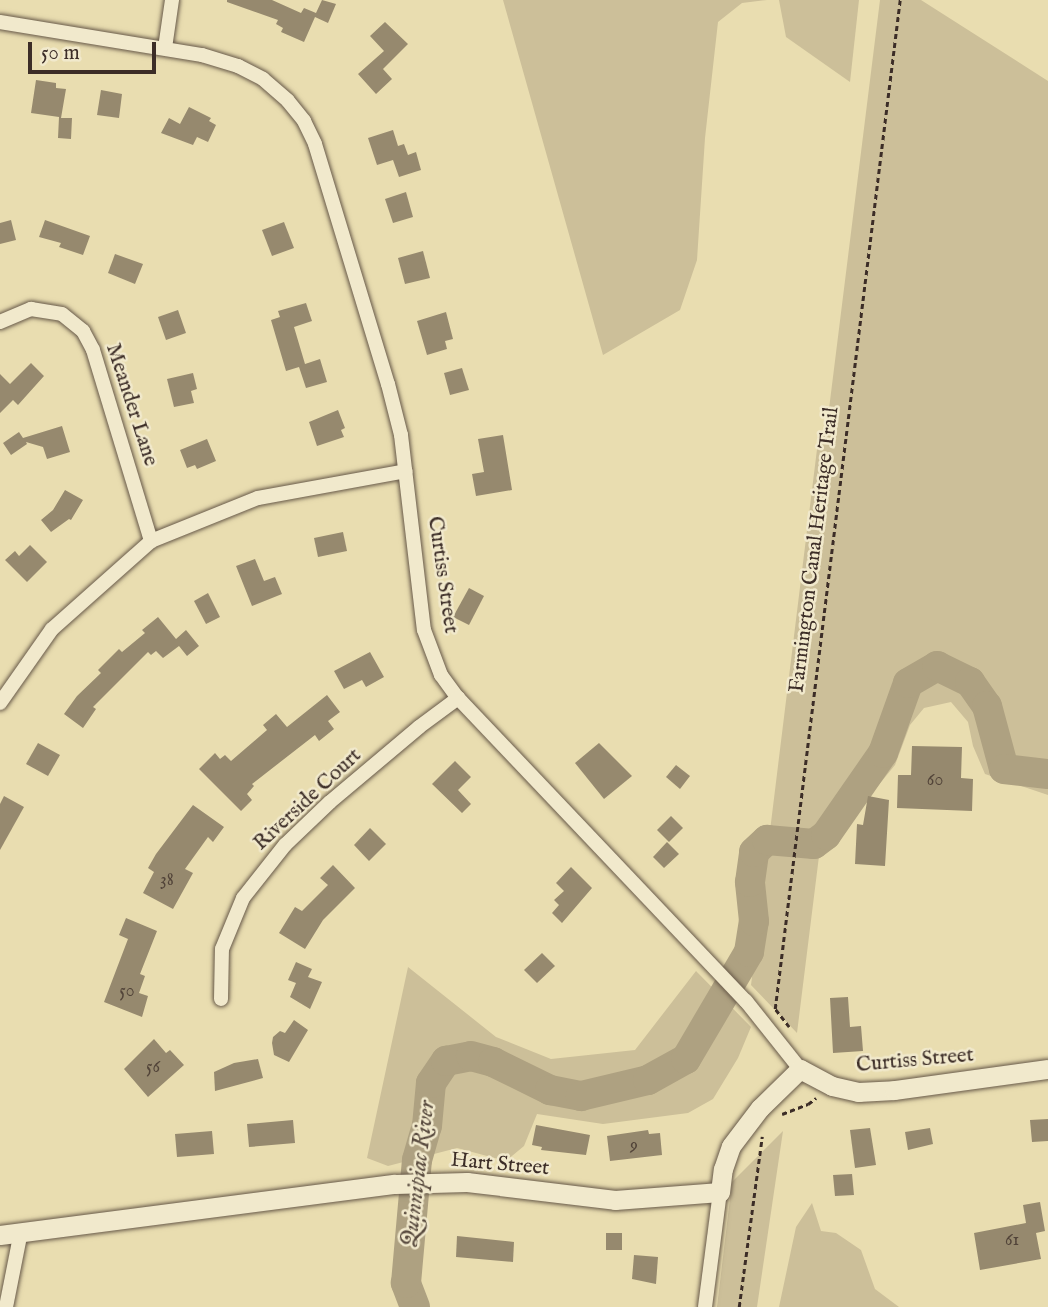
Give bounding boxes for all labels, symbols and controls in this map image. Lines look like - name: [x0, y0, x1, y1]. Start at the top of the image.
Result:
- scale bar: [32, 28, 159, 72]
- text: 50 m: [41, 40, 80, 67]
- street label: Meander Lane: [99, 341, 163, 469]
- street label: Farmington Canal Heritage Trail: [785, 406, 845, 694]
- street label: Curtiss Street: [421, 515, 463, 635]
- street label: Riverside Court: [249, 744, 367, 856]
- house number: 60: [927, 770, 943, 792]
- house number: 38: [160, 870, 174, 892]
- house number: 50: [119, 981, 135, 1003]
- street label: Curtiss Street: [855, 1043, 975, 1079]
- house number: 56: [146, 1057, 160, 1079]
- water label: Quinnipiac River: [396, 1099, 442, 1249]
- house number: 9: [630, 1135, 638, 1157]
- street label: Hart Street: [450, 1148, 550, 1182]
- house number: 61: [1005, 1230, 1019, 1252]

